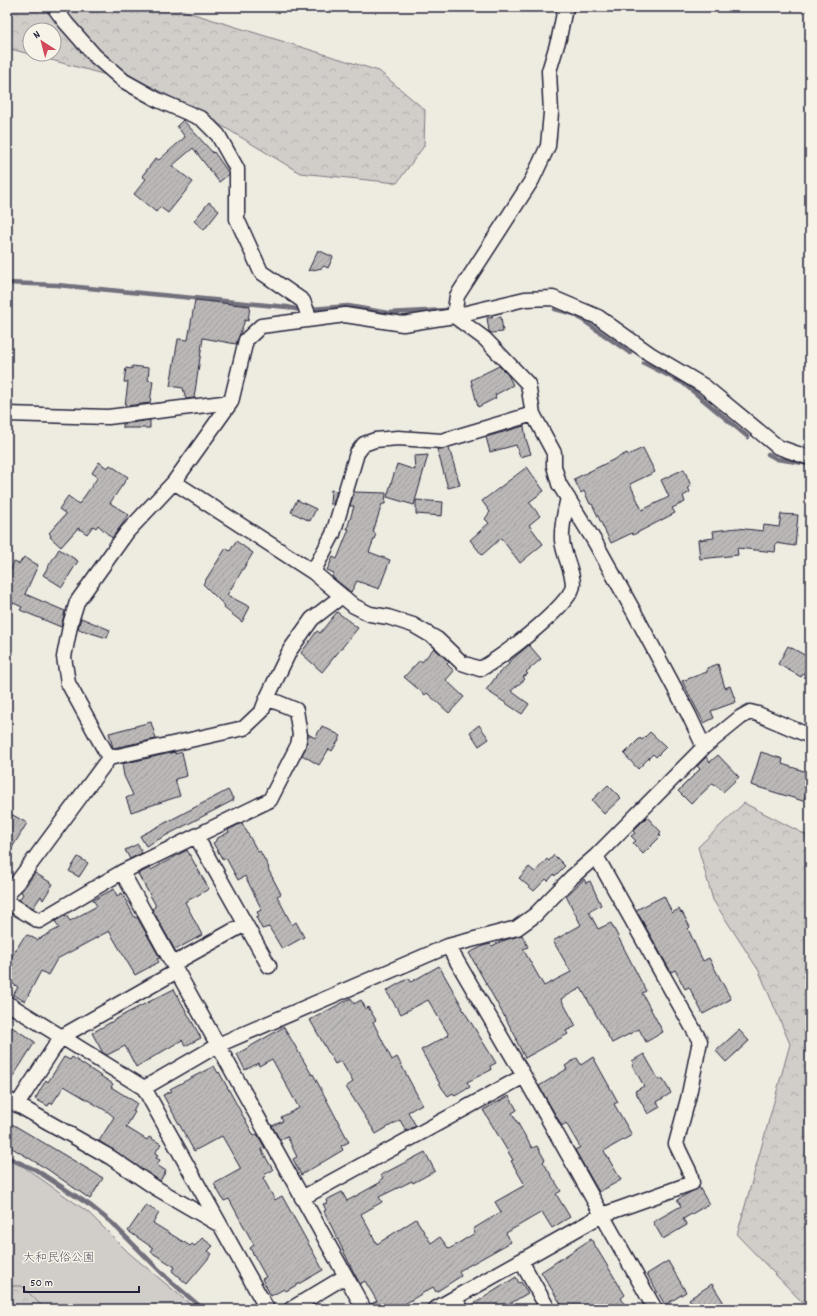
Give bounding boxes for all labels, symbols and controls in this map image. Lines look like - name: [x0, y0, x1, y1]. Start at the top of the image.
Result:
- north arrow: [22, 22, 62, 62]
- text: N: [30, 27, 45, 44]
- park label: 大和民俗公園: [23, 1250, 95, 1267]
- scale bar: [24, 1268, 139, 1294]
- text: 50 m: [30, 1275, 53, 1292]

